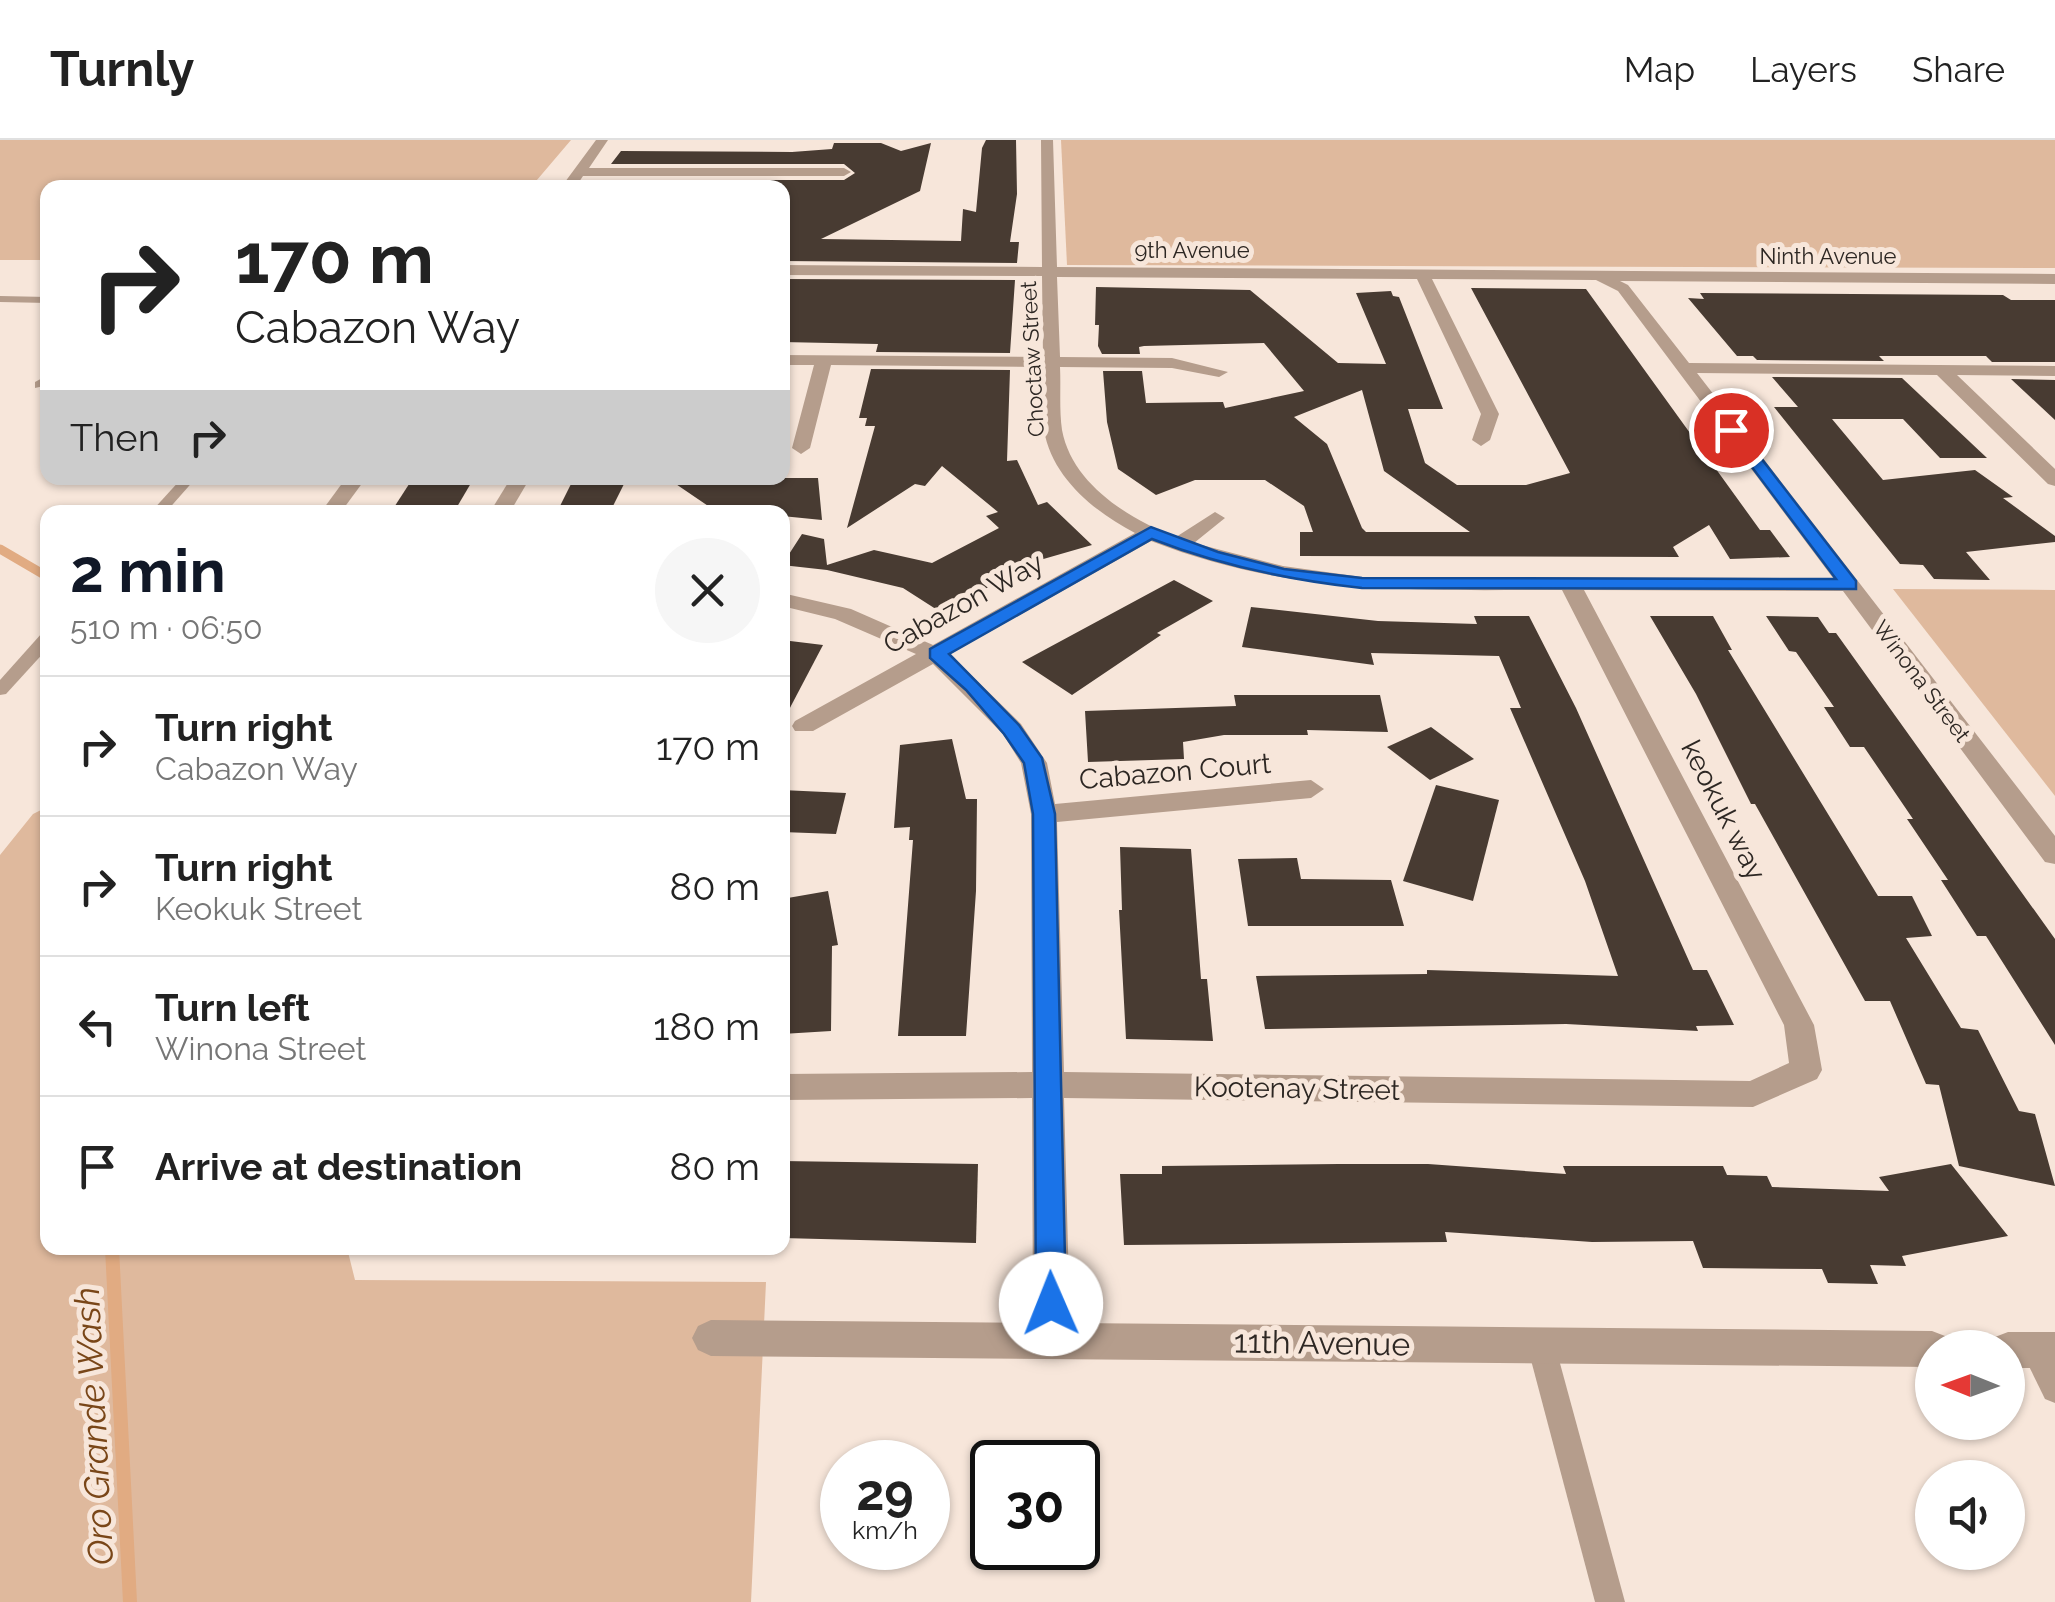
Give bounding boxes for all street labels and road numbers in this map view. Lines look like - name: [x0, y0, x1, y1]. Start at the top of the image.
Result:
- street label: 9th Avenue: [1134, 237, 1250, 263]
- street label: Ninth Avenue: [1760, 243, 1896, 269]
- street label: Choctaw Street: [1015, 280, 1049, 438]
- street label: Cabazon Way: [878, 546, 1049, 661]
- street label: Winona Street: [1868, 615, 1976, 747]
- street label: keokuk way: [1674, 735, 1773, 886]
- street label: Cabazon Court: [1078, 747, 1273, 796]
- street label: Kootenay Street: [1194, 1070, 1401, 1107]
- street label: 11th Avenue: [1234, 1322, 1410, 1363]

